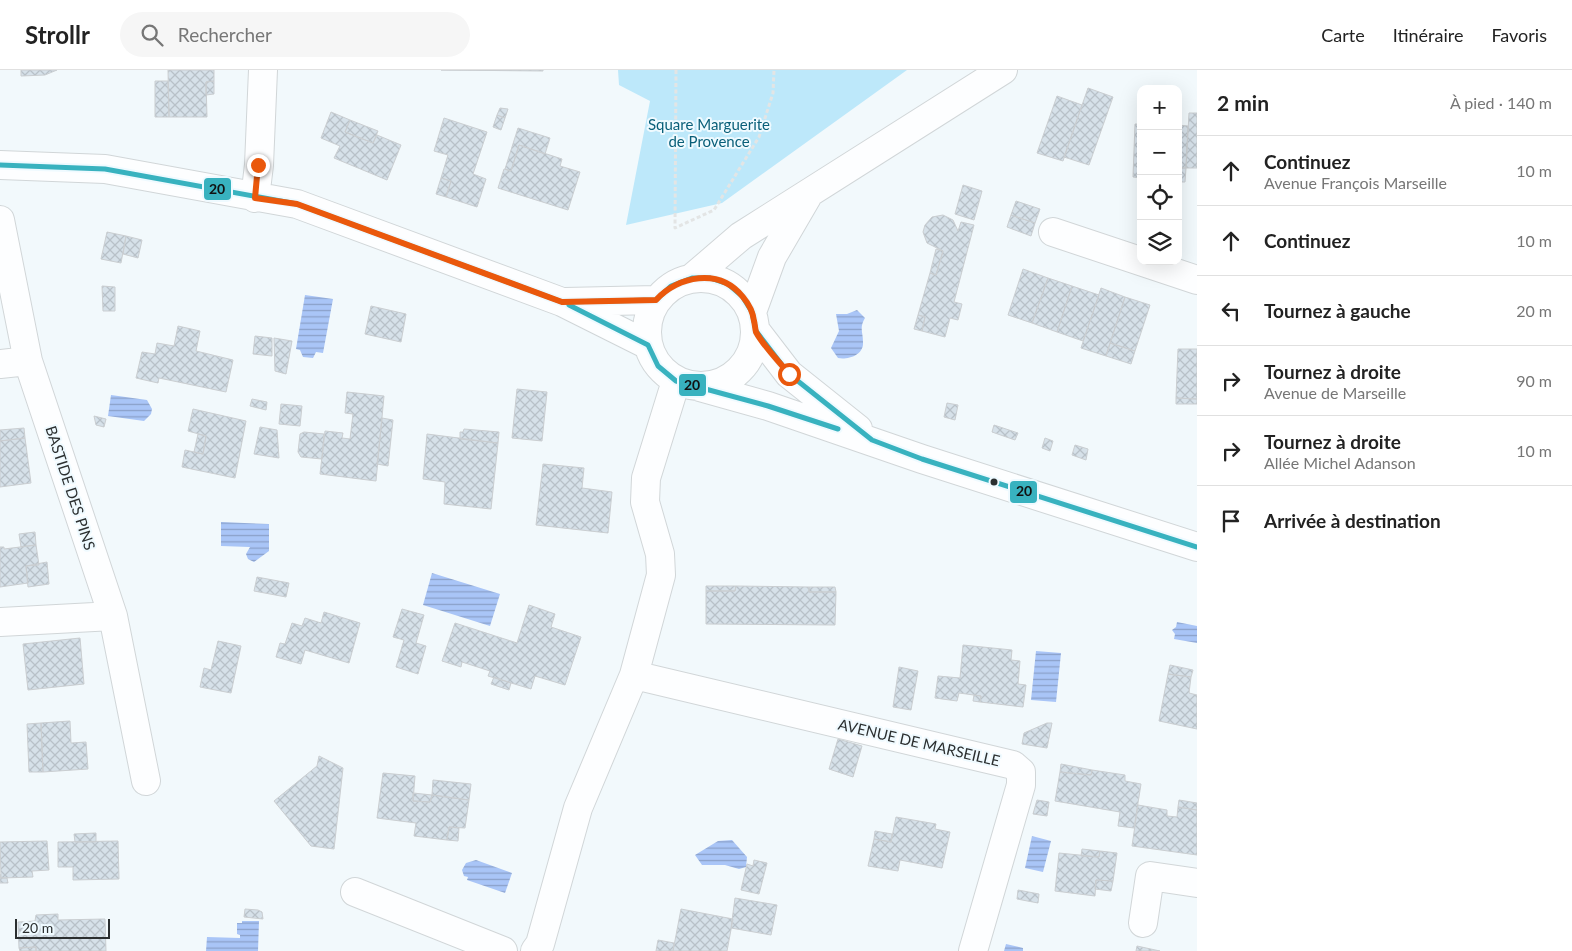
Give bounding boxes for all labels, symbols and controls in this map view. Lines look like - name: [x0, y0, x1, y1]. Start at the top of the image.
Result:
- search box: [120, 12, 470, 57]
- text: Strollr: [25, 20, 90, 49]
- icon: search: [138, 21, 166, 49]
- text: Rechercher: [178, 23, 272, 46]
- text: Carte: [1321, 24, 1365, 46]
- text: Itinéraire: [1393, 24, 1463, 46]
- text: Favoris: [1491, 24, 1547, 46]
- map controls: [1137, 85, 1182, 265]
- button: +: [1137, 85, 1182, 130]
- text: 2 min: [1217, 90, 1269, 115]
- text: À pied · 140 m: [1450, 93, 1552, 112]
- park label: Square Marguerite de Provence: [648, 115, 770, 150]
- button: −: [1137, 130, 1182, 175]
- text: Continuez: [1264, 150, 1350, 173]
- route end: [247, 154, 270, 177]
- icon: ahead: [1217, 157, 1245, 185]
- text: 10 m: [1516, 161, 1552, 180]
- text: Avenue François Marseille: [1264, 173, 1447, 192]
- button: locate: [1137, 175, 1182, 220]
- line badge: 20: [203, 177, 232, 201]
- text: 20: [209, 180, 225, 197]
- button: layers: [1137, 220, 1182, 265]
- icon: ahead: [1217, 227, 1245, 255]
- text: Continuez: [1264, 229, 1350, 252]
- text: 10 m: [1516, 231, 1552, 250]
- icon: left: [1217, 297, 1245, 325]
- text: Tournez à gauche: [1264, 299, 1411, 322]
- text: 20 m: [1516, 301, 1552, 320]
- text: Tournez à droite: [1264, 360, 1401, 383]
- route start: [778, 363, 801, 386]
- icon: right: [1217, 367, 1245, 395]
- text: 90 m: [1516, 371, 1552, 390]
- line badge: 20: [678, 373, 707, 397]
- text: 20: [684, 376, 700, 393]
- text: Avenue de Marseille: [1264, 383, 1406, 402]
- street label: BASTIDE DES PINS: [42, 423, 100, 552]
- text: Tournez à droite: [1264, 430, 1401, 453]
- icon: right: [1217, 437, 1245, 465]
- text: 10 m: [1516, 441, 1552, 460]
- text: Allée Michel Adanson: [1264, 453, 1416, 472]
- unlabelled marker: [989, 477, 999, 487]
- line badge: 20: [1009, 480, 1038, 504]
- text: 20: [1016, 482, 1032, 499]
- icon: arrive: [1217, 507, 1245, 535]
- text: Arrivée à destination: [1264, 509, 1441, 532]
- street label: AVENUE DE MARSEILLE: [837, 715, 1002, 769]
- scale bar: [15, 916, 110, 939]
- text: 20 m: [22, 919, 53, 936]

